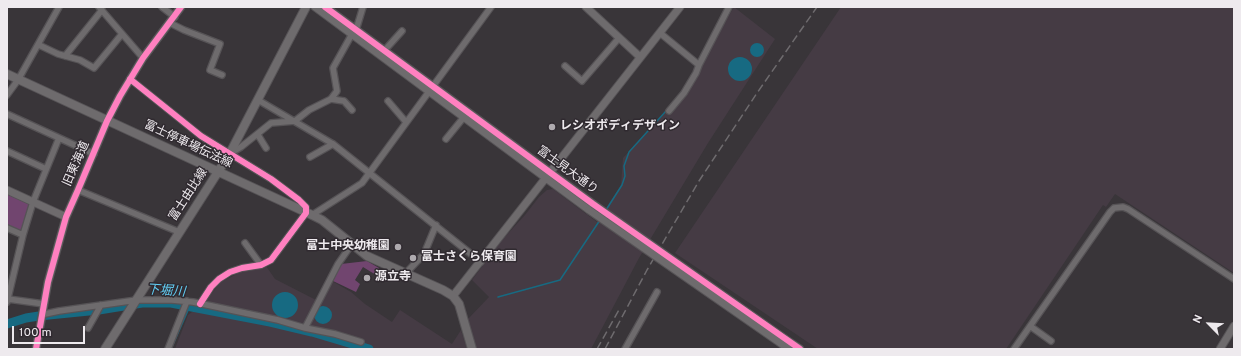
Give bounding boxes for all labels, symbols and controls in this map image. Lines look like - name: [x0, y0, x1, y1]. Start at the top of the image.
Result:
- street label: 富士停車場伝法線: [141, 118, 235, 172]
- place label: レシオボディデザイン: [560, 120, 680, 134]
- marker: レシオボディデザイン: [547, 122, 557, 132]
- street label: 旧東海道: [61, 139, 93, 189]
- street label: 富士見大通り: [534, 144, 600, 198]
- street label: 富士由比線: [167, 166, 211, 224]
- place label: 富士中央幼稚園: [306, 240, 390, 254]
- marker: 富士中央幼稚園: [393, 242, 403, 252]
- place label: 富士さくら保育園: [421, 251, 517, 265]
- marker: 富士さくら保育園: [408, 253, 418, 263]
- place label: 源立寺: [375, 271, 411, 285]
- marker: 源立寺: [362, 273, 372, 283]
- water label: 下堀川: [146, 283, 186, 301]
- north arrow: [1189, 304, 1229, 344]
- text: N: [1190, 313, 1206, 326]
- scale bar: [14, 318, 87, 344]
- text: 100 m: [19, 325, 52, 341]

